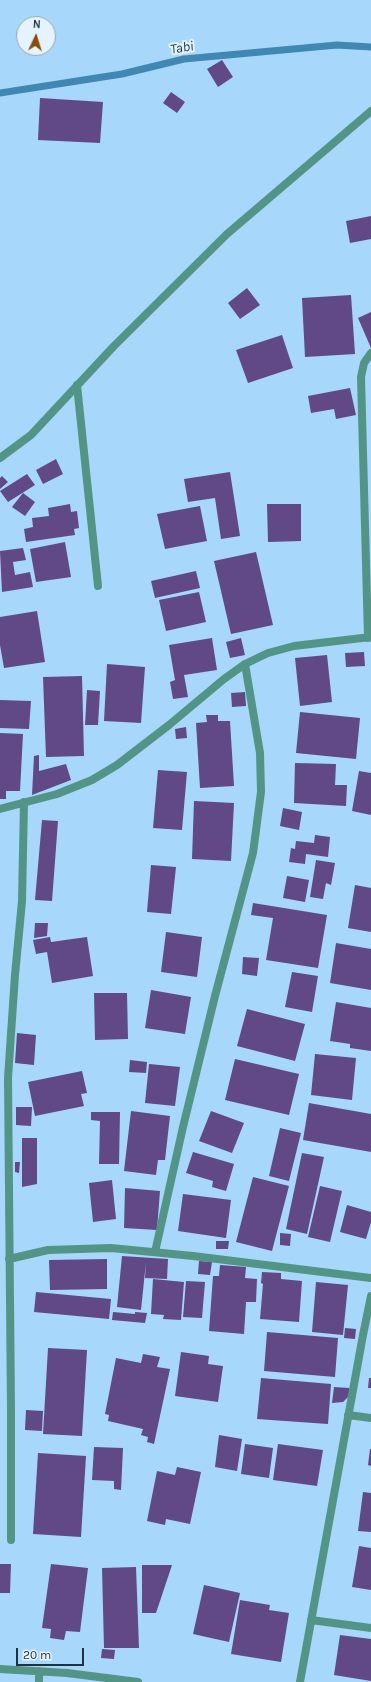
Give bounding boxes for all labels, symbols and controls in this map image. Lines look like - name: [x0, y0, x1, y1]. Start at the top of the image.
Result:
- north arrow: [16, 16, 56, 56]
- text: N: [32, 18, 41, 31]
- water label: Tabi: [169, 38, 195, 58]
- scale bar: [18, 1640, 86, 1666]
- text: 20 m: [23, 1648, 51, 1662]

